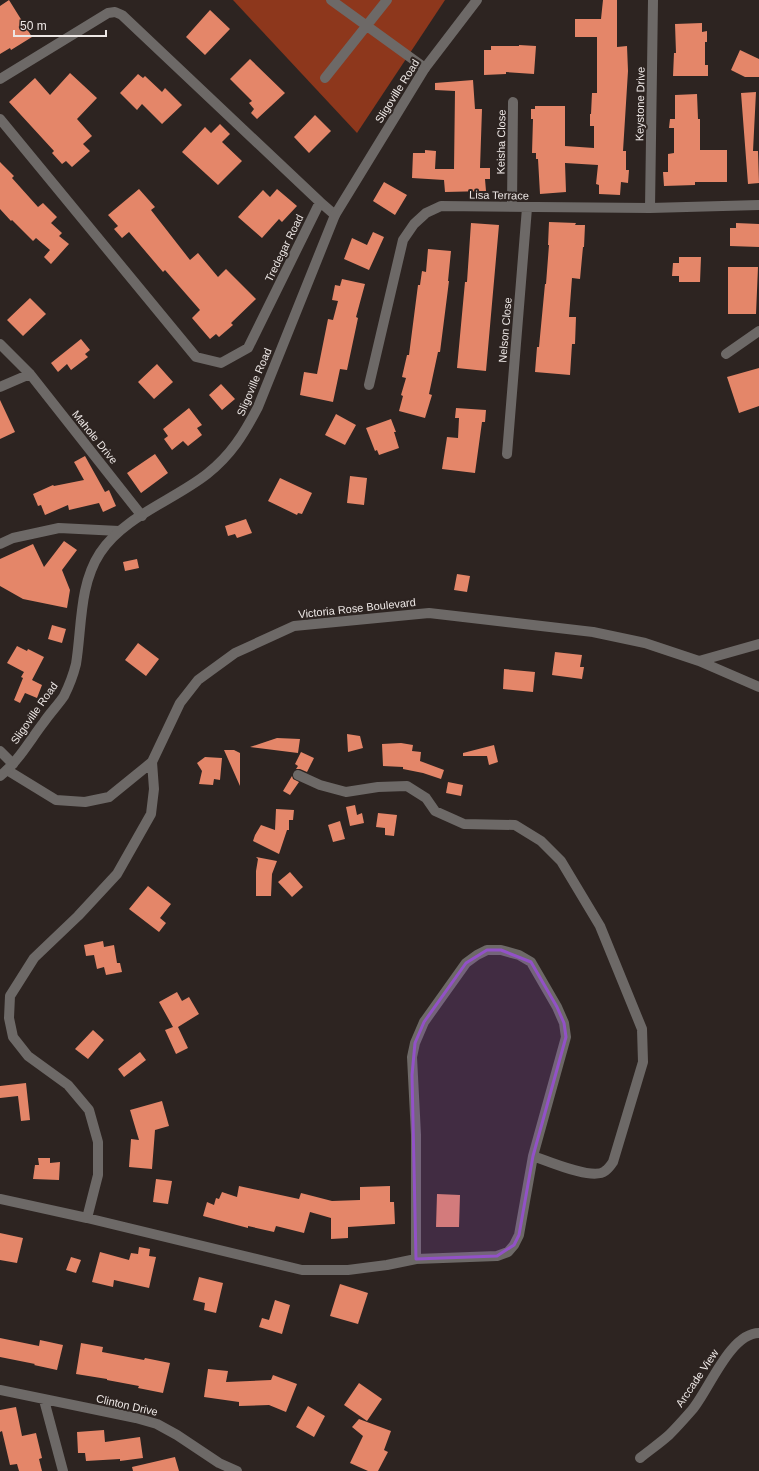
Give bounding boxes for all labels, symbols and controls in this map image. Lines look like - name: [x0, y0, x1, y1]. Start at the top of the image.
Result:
- scale bar: [14, 12, 106, 38]
- text: 50 m: [20, 19, 47, 33]
- street label: Sligoville Road: [373, 57, 421, 125]
- street label: Keystone Drive: [633, 67, 647, 141]
- street label: Keisha Close: [494, 109, 508, 175]
- street label: Lisa Terrace: [469, 188, 529, 202]
- street label: Tredegar Road: [262, 212, 306, 284]
- street label: Nelson Close: [496, 297, 514, 363]
- street label: Sligoville Road: [234, 346, 274, 418]
- street label: Mahole Drive: [70, 408, 120, 466]
- street label: Victoria Rose Boulevard: [298, 596, 416, 620]
- street label: Sligoville Road: [8, 680, 60, 746]
- street label: Arccade View: [673, 1347, 721, 1409]
- street label: Clinton Drive: [95, 1392, 159, 1418]

